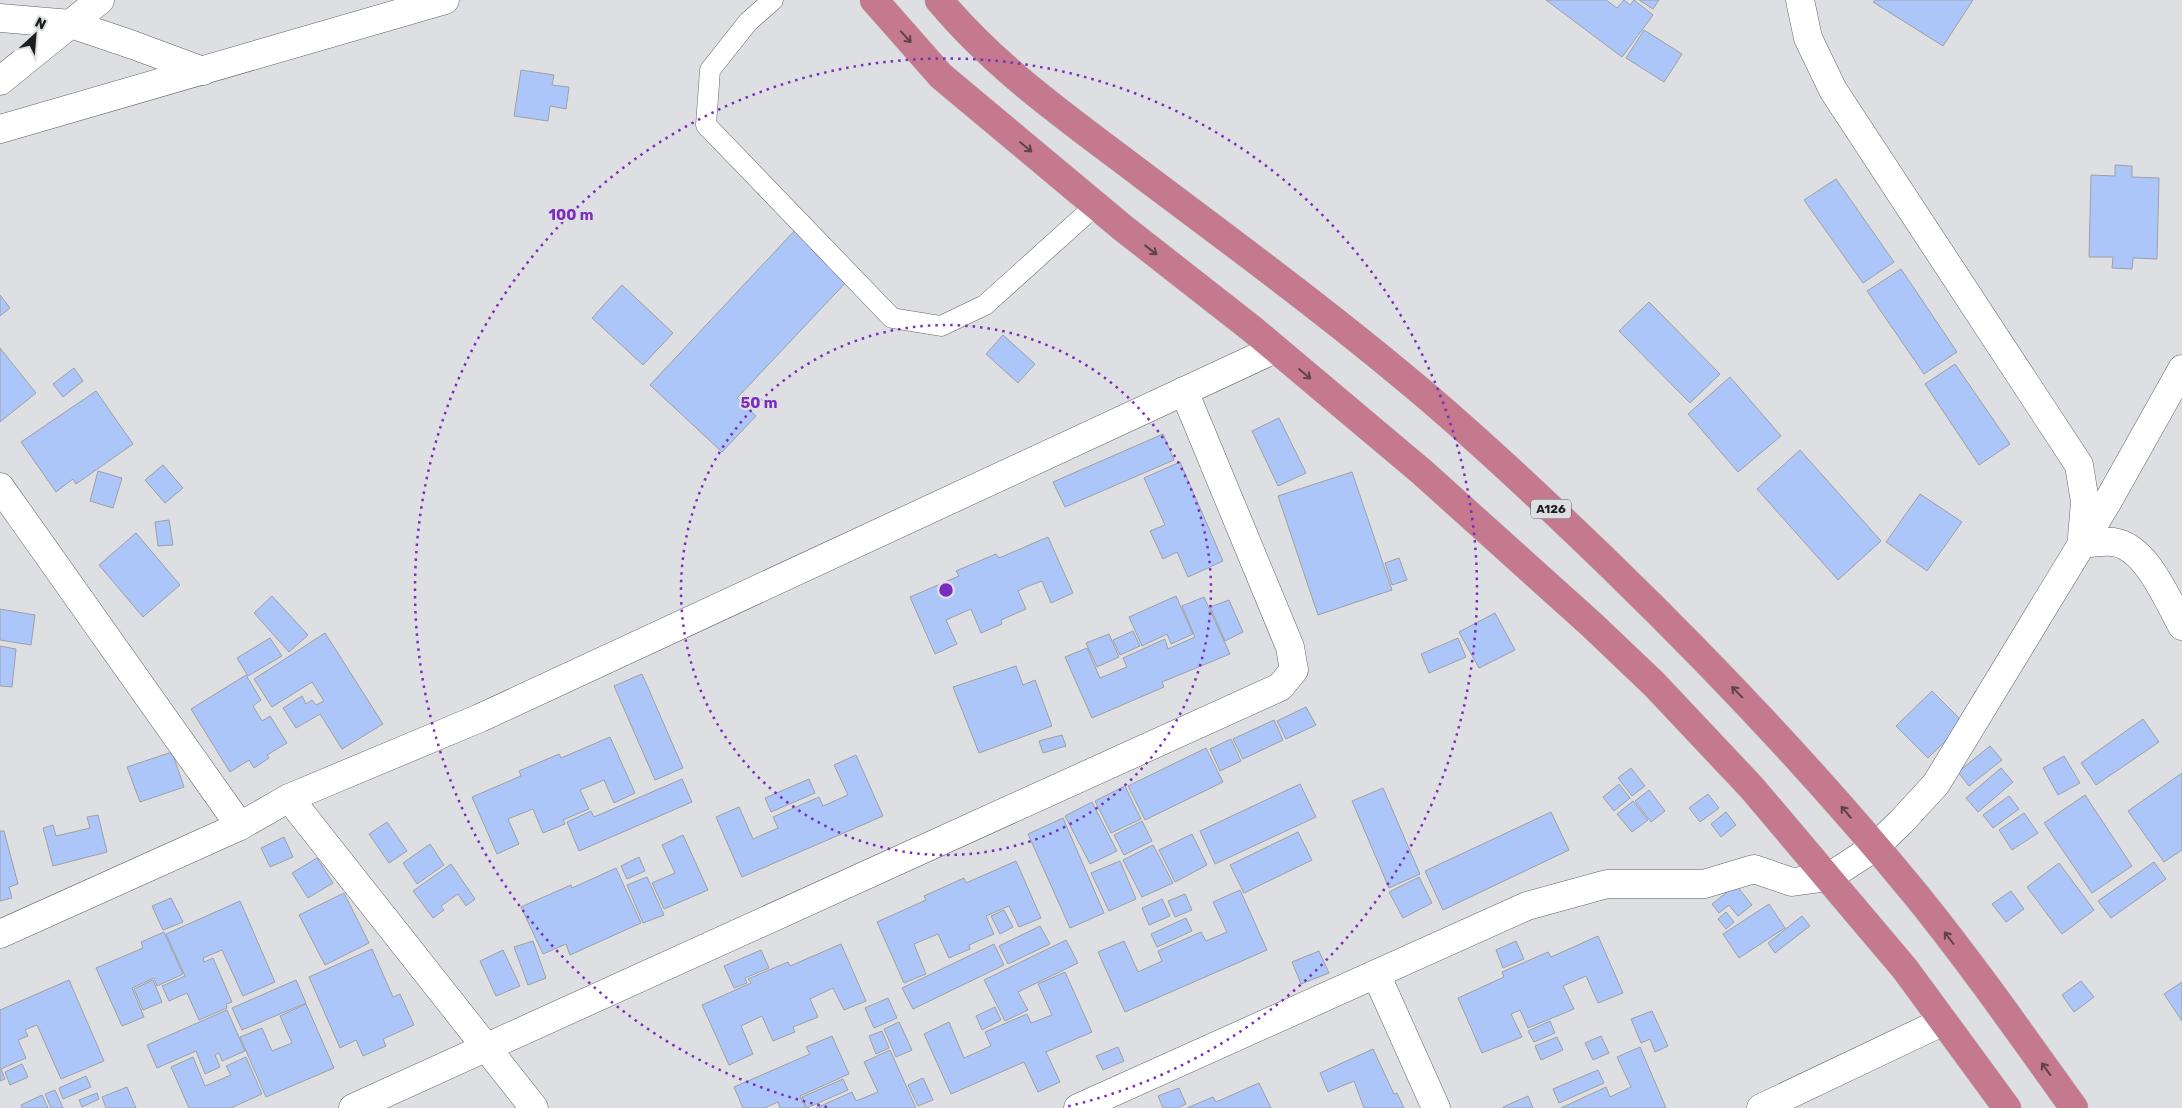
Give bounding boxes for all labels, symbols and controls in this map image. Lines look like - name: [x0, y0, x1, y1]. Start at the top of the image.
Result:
- north arrow: [10, 10, 60, 60]
- text: N: [32, 14, 49, 34]
- one-way arrow: [900, 30, 911, 43]
- one-way arrow: [1019, 141, 1032, 152]
- text: 100 m: [549, 206, 593, 224]
- one-way arrow: [1144, 245, 1157, 256]
- one-way arrow: [1298, 369, 1311, 380]
- text: 50 m: [741, 394, 777, 412]
- road number: A126: [1531, 499, 1571, 518]
- centre of rings: [937, 581, 955, 599]
- one-way arrow: [1731, 686, 1743, 698]
- one-way arrow: [1841, 806, 1852, 819]
- one-way arrow: [1944, 931, 1954, 945]
- one-way arrow: [2041, 1062, 2051, 1076]

